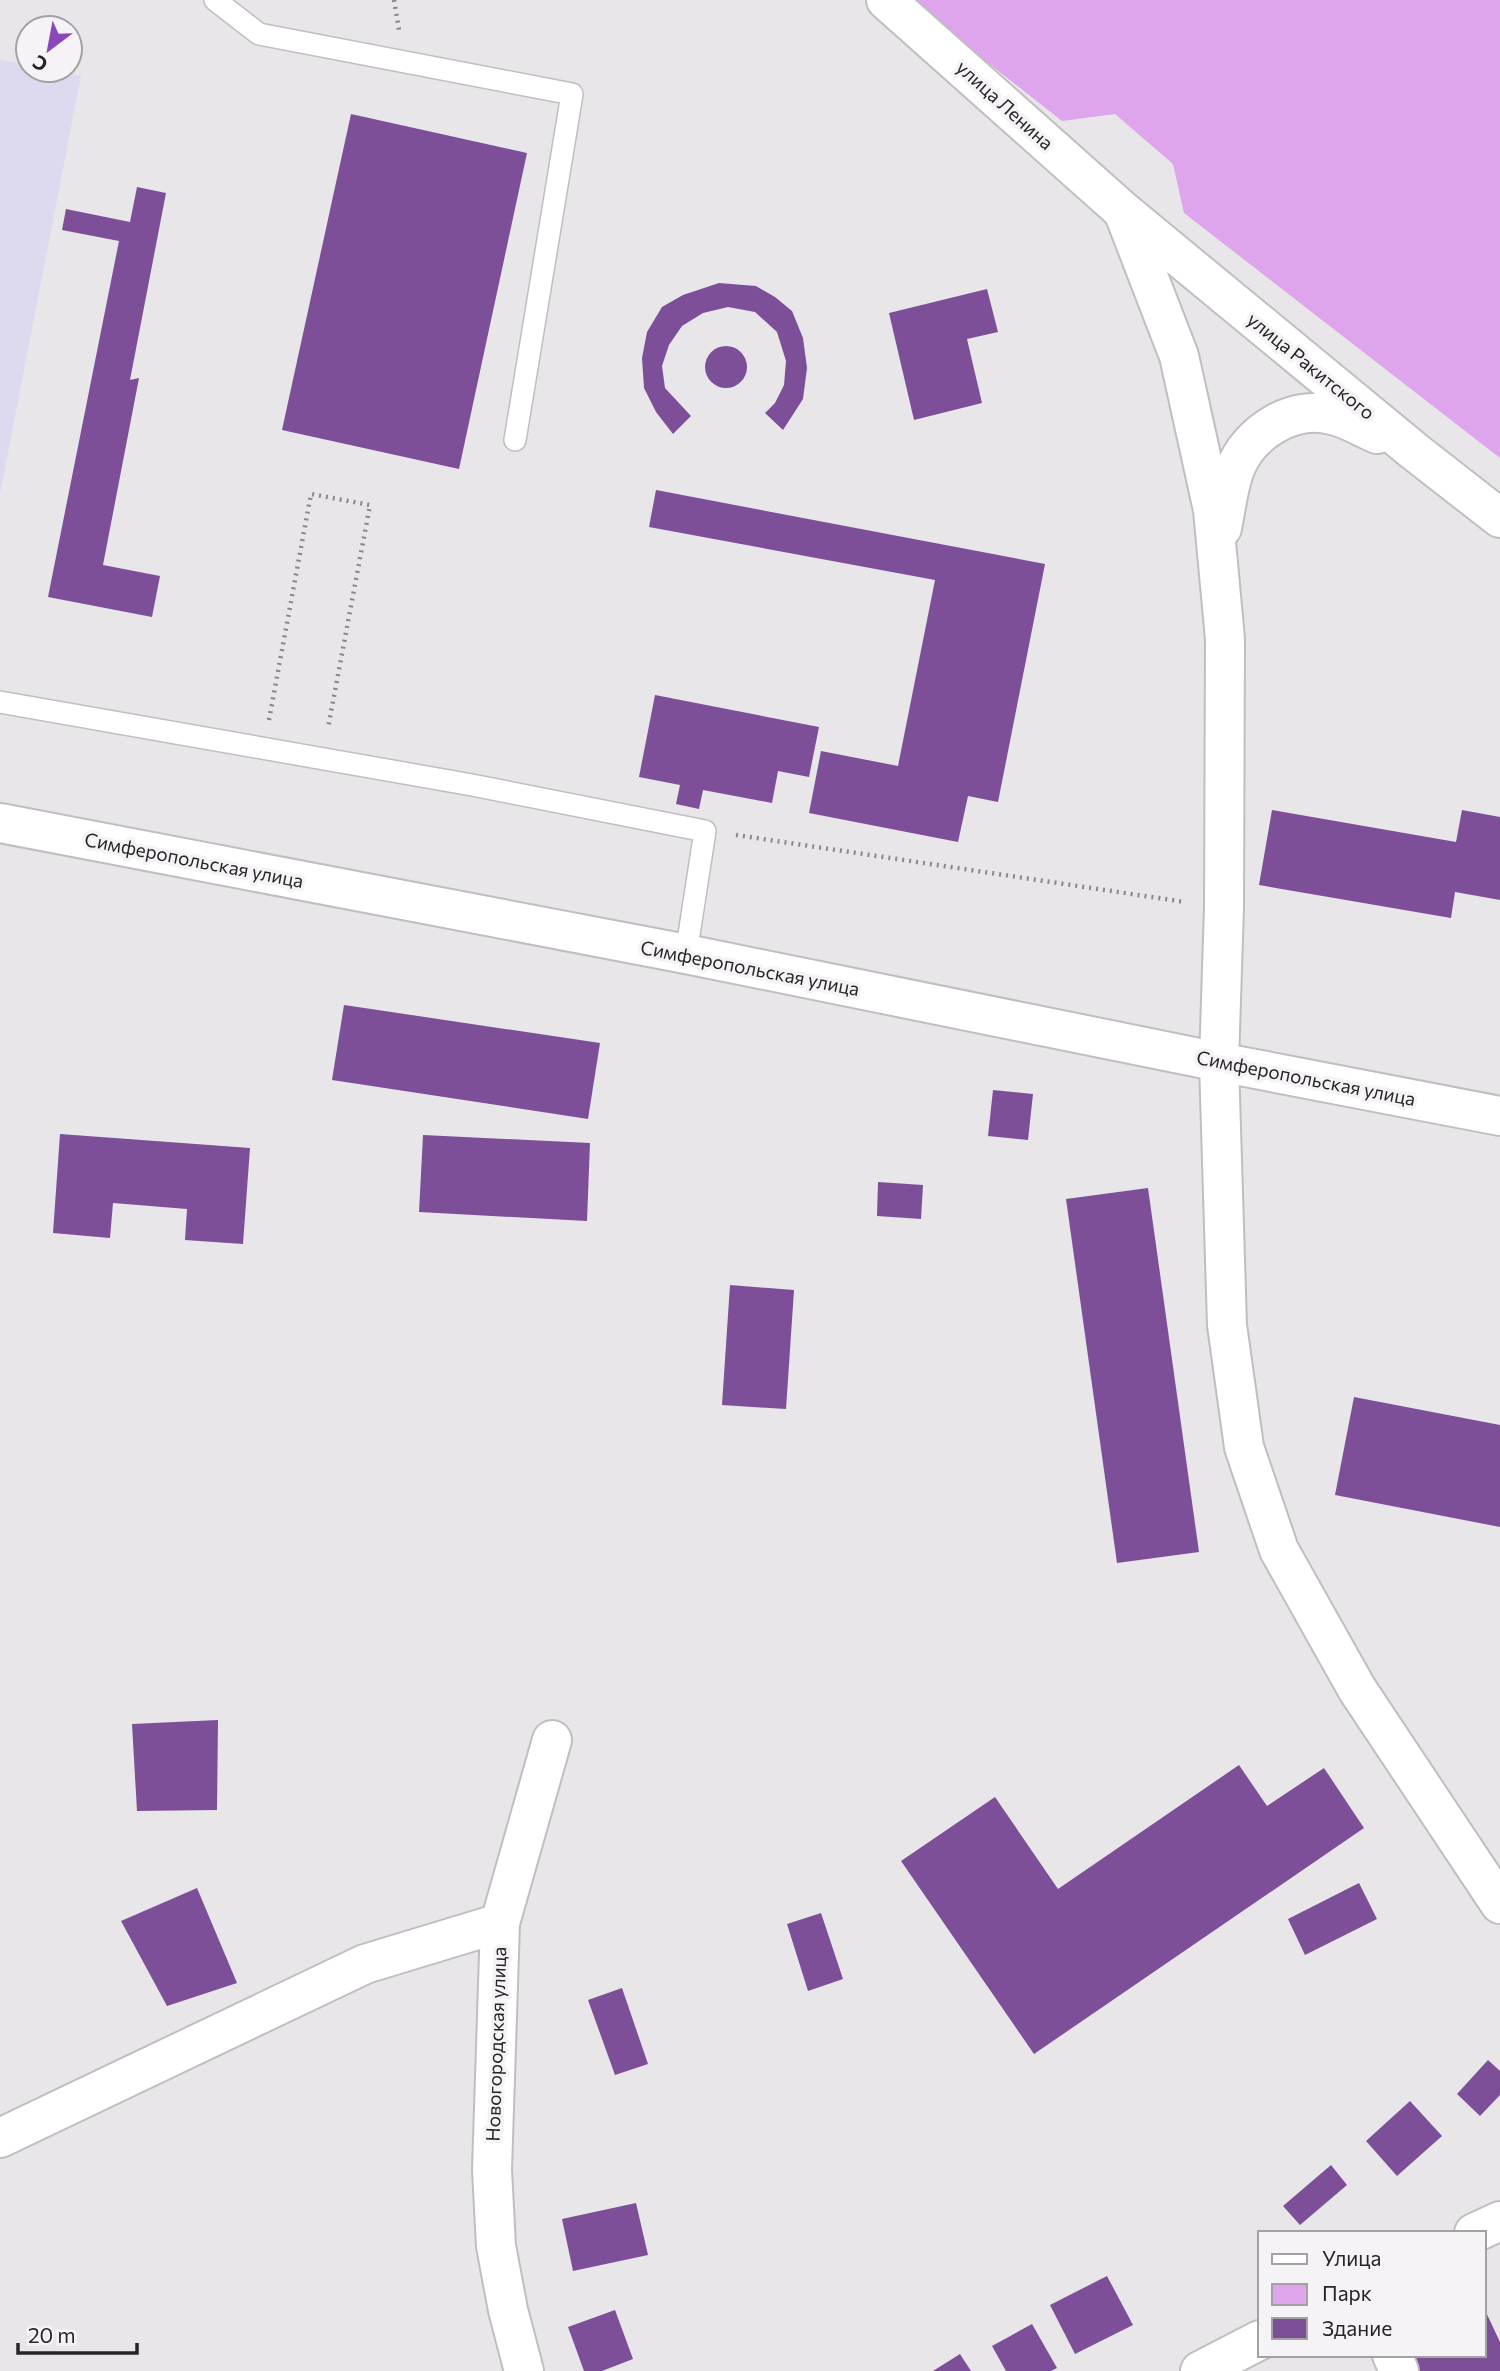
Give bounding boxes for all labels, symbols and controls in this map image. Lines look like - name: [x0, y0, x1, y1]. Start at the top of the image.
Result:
- north arrow: [14, 14, 84, 84]
- text: С: [28, 51, 51, 77]
- street label: улица Ленина: [952, 55, 1058, 154]
- street label: улица Ракитского: [1243, 307, 1380, 424]
- street label: Симферопольская улица: [83, 827, 306, 892]
- street label: Симферопольская улица: [639, 935, 862, 1000]
- street label: Симферопольская улица: [1195, 1045, 1418, 1110]
- street label: Новогородская улица: [481, 1946, 510, 2142]
- legend: [1258, 2231, 1486, 2357]
- text: Улица: [1322, 2245, 1381, 2270]
- text: Парк: [1322, 2280, 1372, 2305]
- scale bar: [18, 2312, 136, 2356]
- text: Здание: [1322, 2315, 1392, 2340]
- text: 20 m: [28, 2322, 76, 2347]

